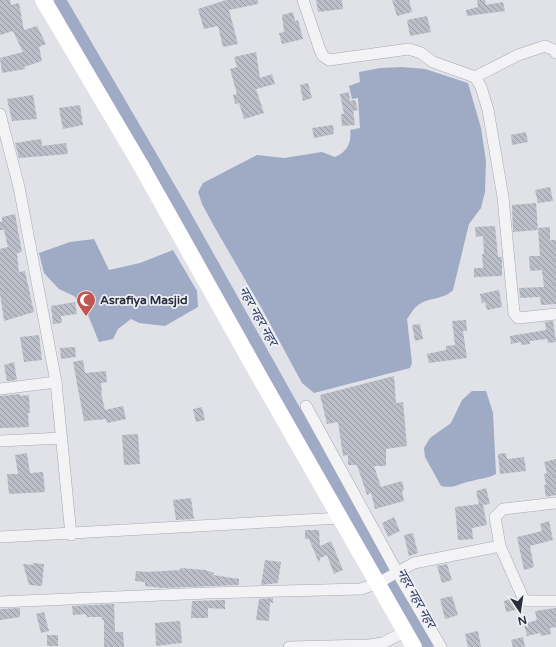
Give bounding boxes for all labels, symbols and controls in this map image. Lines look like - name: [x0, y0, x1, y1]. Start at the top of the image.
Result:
- water label: नहर नहर नहर: [235, 284, 282, 351]
- mosque icon: Asrafiya Masjid: [75, 289, 97, 317]
- place label: Asrafiya Masjid: [100, 293, 187, 308]
- water label: नहर नहर नहर: [393, 566, 440, 633]
- north arrow: [500, 591, 540, 631]
- text: N: [516, 613, 528, 628]

